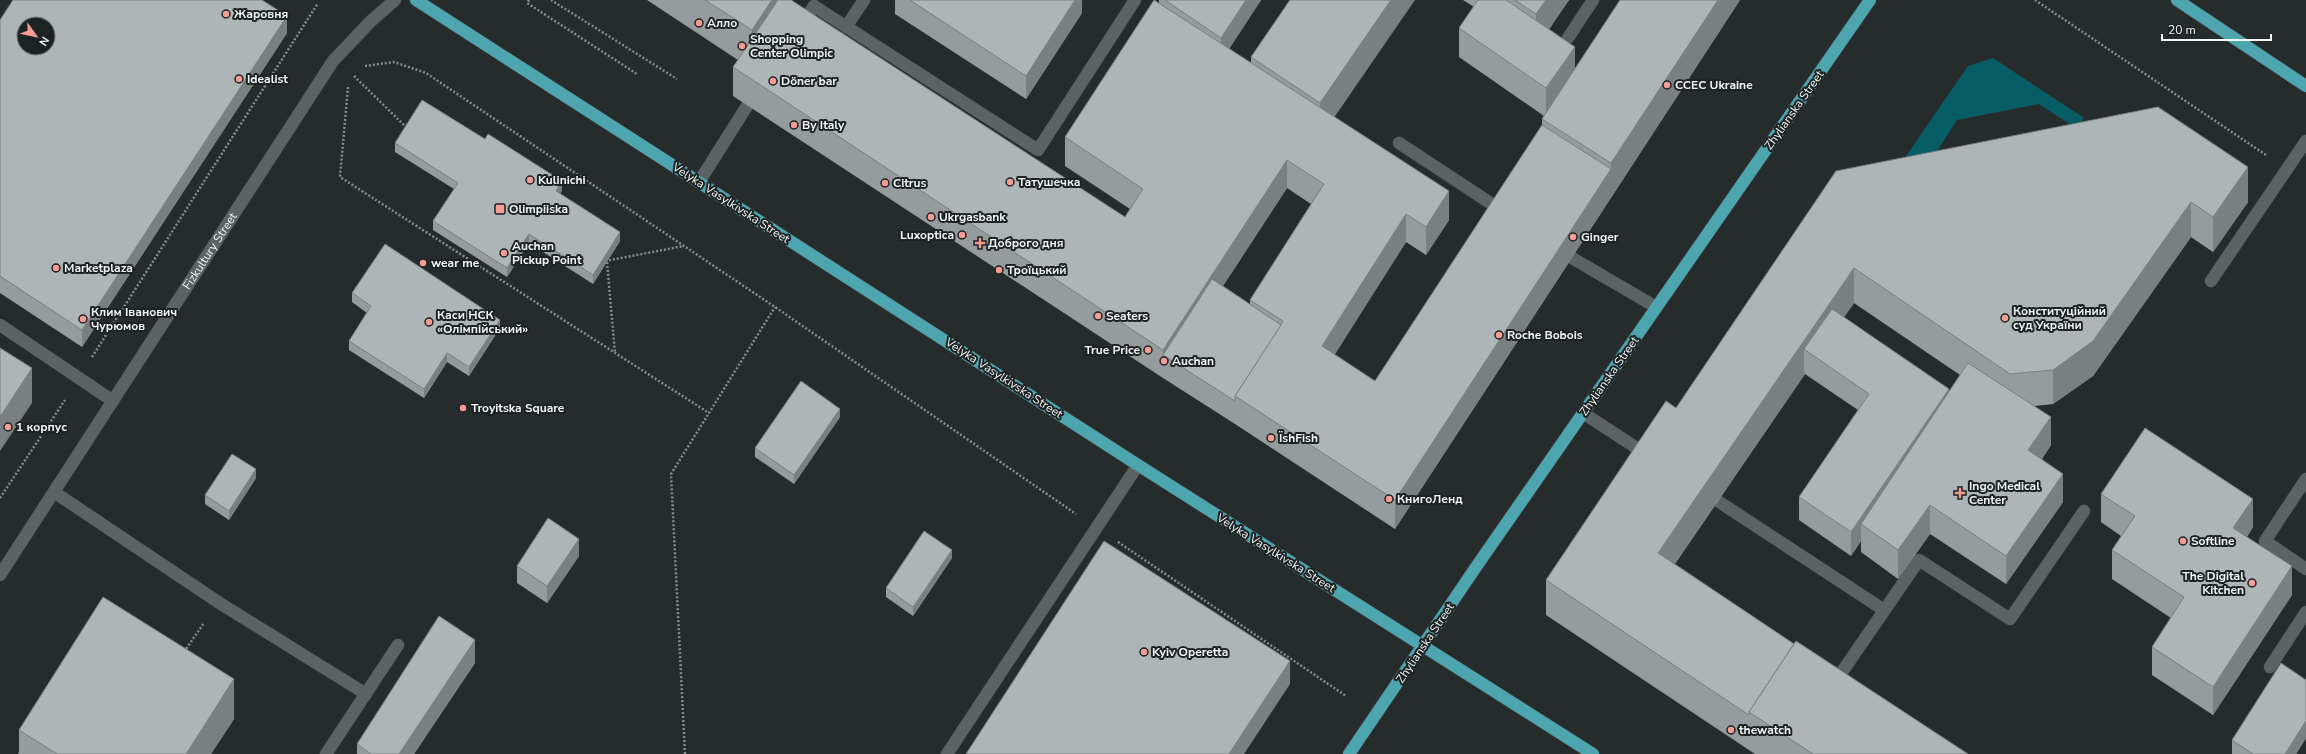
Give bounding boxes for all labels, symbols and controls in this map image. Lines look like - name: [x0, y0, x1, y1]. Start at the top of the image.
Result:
- place label: Жаровня: [234, 6, 288, 22]
- marker: Жаровня: [221, 9, 231, 19]
- place label: Алло: [707, 15, 737, 31]
- north arrow: [16, 16, 56, 56]
- scale bar: [2162, 16, 2271, 42]
- marker: Алло: [694, 18, 704, 28]
- text: 20 m: [2168, 22, 2196, 38]
- place label: Shopping Center Olimpic: [750, 31, 833, 61]
- text: N: [35, 34, 52, 49]
- marker: Shopping Center Olimpic: [737, 41, 747, 51]
- street label: Zhylianska Street: [1761, 67, 1828, 153]
- place label: Idealist: [247, 71, 288, 87]
- place label: Döner bar: [781, 73, 837, 89]
- marker: Idealist: [234, 74, 244, 84]
- marker: Döner bar: [768, 76, 778, 86]
- place label: CCEC Ukraine: [1675, 77, 1753, 93]
- marker: CCEC Ukraine: [1662, 80, 1672, 90]
- place label: By Italy: [802, 117, 845, 133]
- marker: By Italy: [789, 120, 799, 130]
- street label: Velyka Vasylkivska Street: [668, 158, 793, 247]
- place label: Kulinichi: [538, 172, 586, 188]
- place label: Татушечка: [1018, 174, 1080, 190]
- marker: Kulinichi: [525, 175, 535, 185]
- place label: Citrus: [893, 175, 926, 191]
- marker: Татушечка: [1005, 177, 1015, 187]
- marker: Citrus: [880, 178, 890, 188]
- place label: Olimpiiska: [509, 201, 568, 217]
- marker: Olimpiiska: [494, 203, 506, 215]
- street label: Fizkultury Street: [179, 209, 241, 293]
- place label: Ukrgasbank: [939, 209, 1006, 225]
- marker: Ukrgasbank: [926, 212, 936, 222]
- place label: Luxoptica: [900, 227, 954, 243]
- place label: Ginger: [1581, 229, 1619, 245]
- marker: Luxoptica: [957, 230, 967, 240]
- marker: Ginger: [1568, 232, 1578, 242]
- place label: Доброго дня: [988, 235, 1063, 251]
- place label: Auchan Pickup Point: [512, 238, 582, 268]
- marker: Доброго дня: [975, 238, 985, 248]
- marker: Auchan Pickup Point: [499, 248, 509, 258]
- place label: wear me: [431, 255, 480, 271]
- marker: wear me: [418, 258, 428, 268]
- place label: Marketplaza: [64, 260, 133, 276]
- place label: Троїцький: [1007, 262, 1067, 278]
- marker: Marketplaza: [51, 263, 61, 273]
- marker: Троїцький: [994, 265, 1004, 275]
- place label: Конституційний суд України: [2013, 303, 2106, 333]
- place label: Клим Іванович Чурюмов: [91, 304, 177, 334]
- place label: Каси НСК «Олімпійський»: [437, 307, 528, 337]
- place label: Seaters: [1106, 308, 1148, 324]
- marker: Seaters: [1093, 311, 1103, 321]
- marker: Конституційний суд України: [2000, 313, 2010, 323]
- marker: Клим Іванович Чурюмов: [78, 314, 88, 324]
- marker: Каси НСК «Олімпійський»: [424, 317, 434, 327]
- place label: Roche Bobois: [1507, 327, 1583, 343]
- marker: Roche Bobois: [1494, 330, 1504, 340]
- street label: Velyka Vasylkivska Street: [941, 333, 1066, 422]
- street label: Zhylianska Street: [1576, 333, 1643, 419]
- place label: True Price: [1085, 342, 1140, 358]
- marker: True Price: [1143, 345, 1153, 355]
- place label: Auchan: [1172, 353, 1214, 369]
- marker: Auchan: [1159, 356, 1169, 366]
- place label: Troyitska Square: [471, 400, 565, 416]
- marker: Troyitska Square: [458, 403, 468, 413]
- place label: 1 корпус: [16, 419, 67, 435]
- marker: 1 корпус: [3, 422, 13, 432]
- place label: ÏshFish: [1278, 430, 1318, 446]
- marker: ÏshFish: [1266, 433, 1276, 443]
- place label: Ingo Medical Center: [1969, 478, 2040, 508]
- marker: Ingo Medical Center: [1954, 487, 1966, 499]
- place label: КнигоЛенд: [1397, 491, 1463, 507]
- marker: КнигоЛенд: [1384, 494, 1394, 504]
- street label: Velyka Vasylkivska Street: [1213, 509, 1339, 596]
- place label: Softline: [2191, 533, 2235, 549]
- marker: Softline: [2178, 536, 2188, 546]
- place label: The Digital Kitchen: [2182, 568, 2244, 598]
- marker: The Digital Kitchen: [2247, 578, 2257, 588]
- street label: Zhylianska Street: [1392, 599, 1458, 686]
- place label: Kyiv Operetta: [1152, 644, 1228, 660]
- marker: Kyiv Operetta: [1139, 647, 1149, 657]
- place label: thewatch: [1739, 722, 1791, 738]
- marker: thewatch: [1726, 725, 1736, 735]

